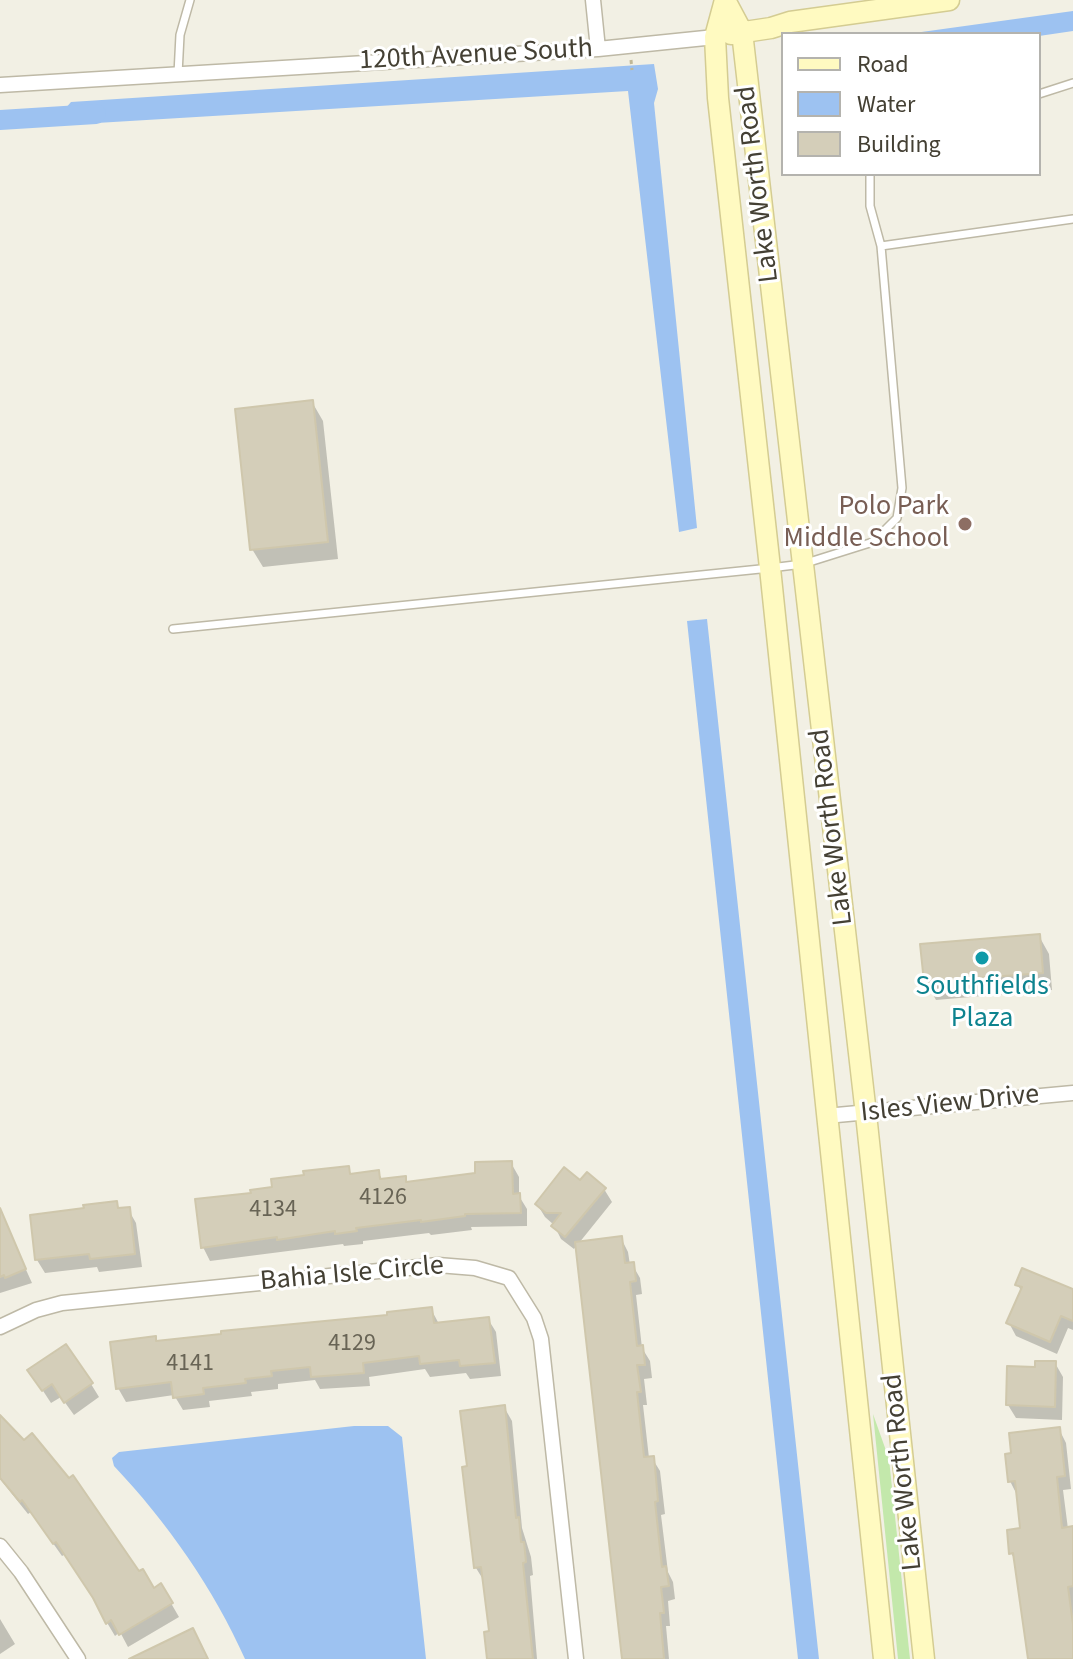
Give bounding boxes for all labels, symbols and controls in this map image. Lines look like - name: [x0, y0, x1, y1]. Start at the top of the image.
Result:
- legend: [781, 32, 1041, 176]
- street label: 120th Avenue South: [358, 33, 594, 79]
- text: Road: [857, 47, 909, 82]
- street label: Lake Worth Road: [730, 84, 788, 284]
- text: Water: [857, 87, 915, 122]
- text: Building: [857, 127, 941, 162]
- place label: Polo Park Middle School: [784, 491, 949, 557]
- marker: Polo Park Middle School: [956, 515, 974, 533]
- street label: Lake Worth Road: [804, 727, 862, 927]
- marker: Southfields Plaza: [973, 949, 991, 967]
- place label: Southfields Plaza: [915, 971, 1049, 1037]
- street label: Isles View Drive: [859, 1079, 1041, 1131]
- house number: 4126: [359, 1185, 407, 1213]
- house number: 4134: [249, 1197, 297, 1225]
- street label: Bahia Isle Circle: [259, 1250, 445, 1300]
- house number: 4129: [328, 1331, 376, 1359]
- house number: 4141: [166, 1351, 214, 1379]
- street label: Lake Worth Road: [877, 1372, 931, 1572]

